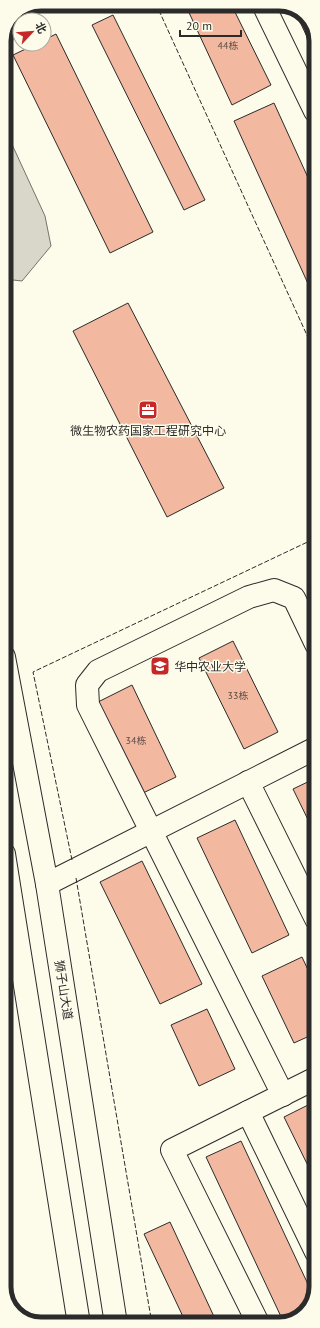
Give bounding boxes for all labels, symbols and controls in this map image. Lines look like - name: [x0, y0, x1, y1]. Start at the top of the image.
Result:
- north arrow: [12, 12, 52, 52]
- scale bar: [180, 12, 241, 38]
- text: 20 m: [186, 18, 212, 33]
- text: 北: [32, 20, 50, 36]
- house number: 44栋: [218, 39, 238, 52]
- office icon: 微生物农药国家工程研究中心: [137, 399, 159, 421]
- place label: 微生物农药国家工程研究中心: [70, 423, 226, 438]
- school or university icon: 华中农业大学: [149, 655, 171, 677]
- place label: 华中农业大学: [174, 659, 246, 674]
- house number: 33栋: [228, 689, 248, 702]
- house number: 34栋: [126, 734, 146, 747]
- street label: 狮子山大道: [52, 959, 76, 1021]

